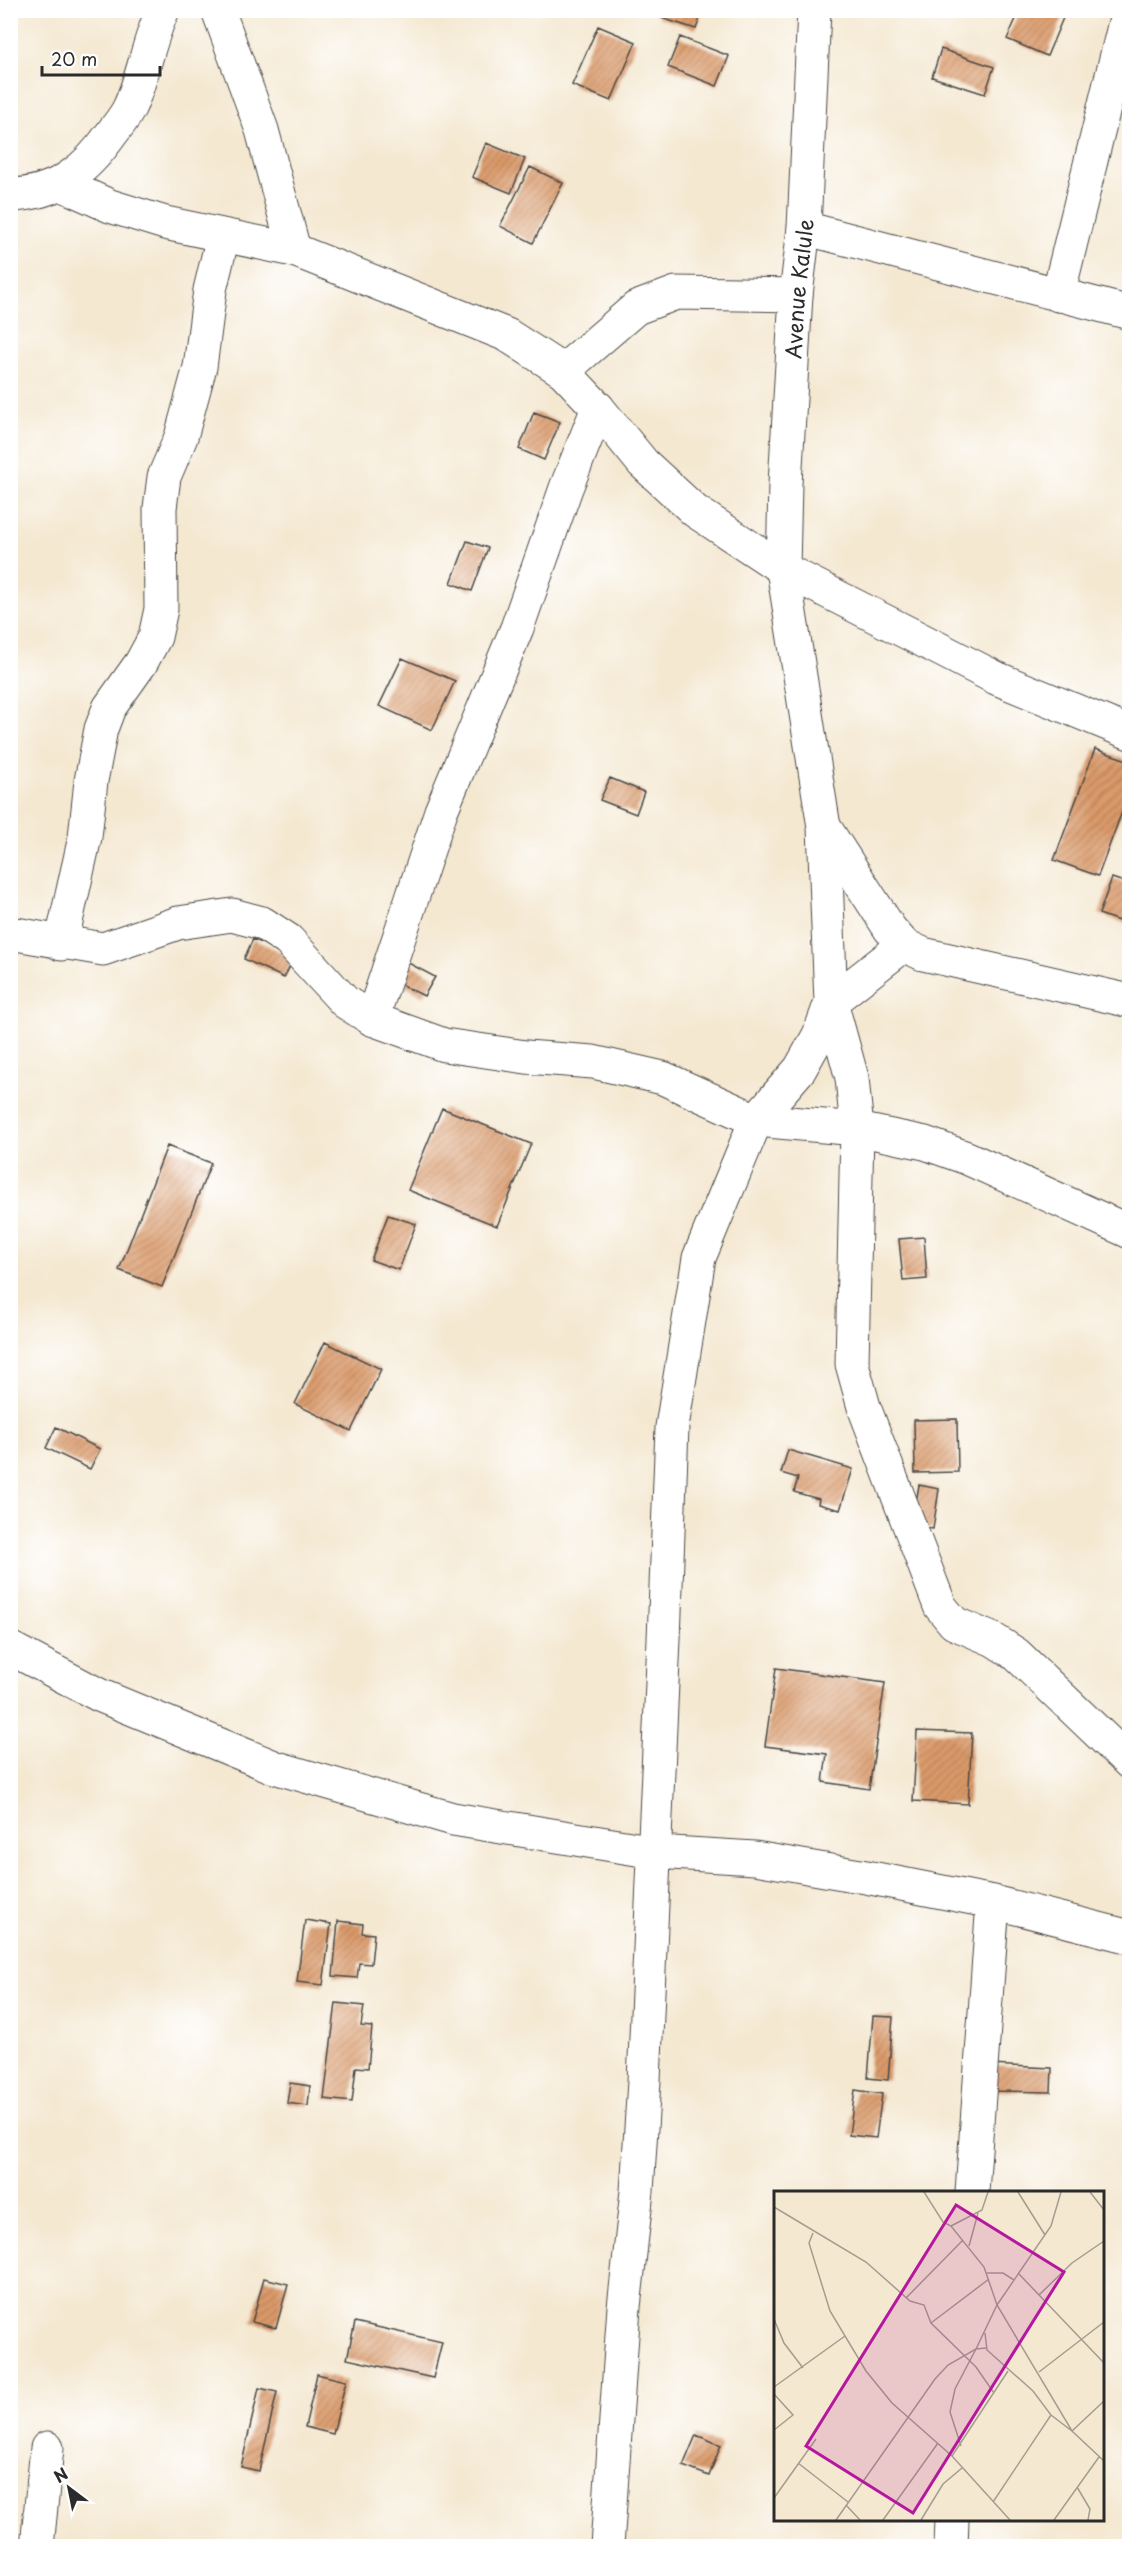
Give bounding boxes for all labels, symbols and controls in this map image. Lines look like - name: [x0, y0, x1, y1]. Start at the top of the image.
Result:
- scale bar: [42, 39, 160, 77]
- text: 20 m: [51, 45, 97, 72]
- street label: Avenue Kalule: [776, 218, 820, 360]
- inset map: [774, 2191, 1104, 2521]
- north arrow: [39, 2458, 99, 2518]
- text: N: [49, 2461, 72, 2488]

